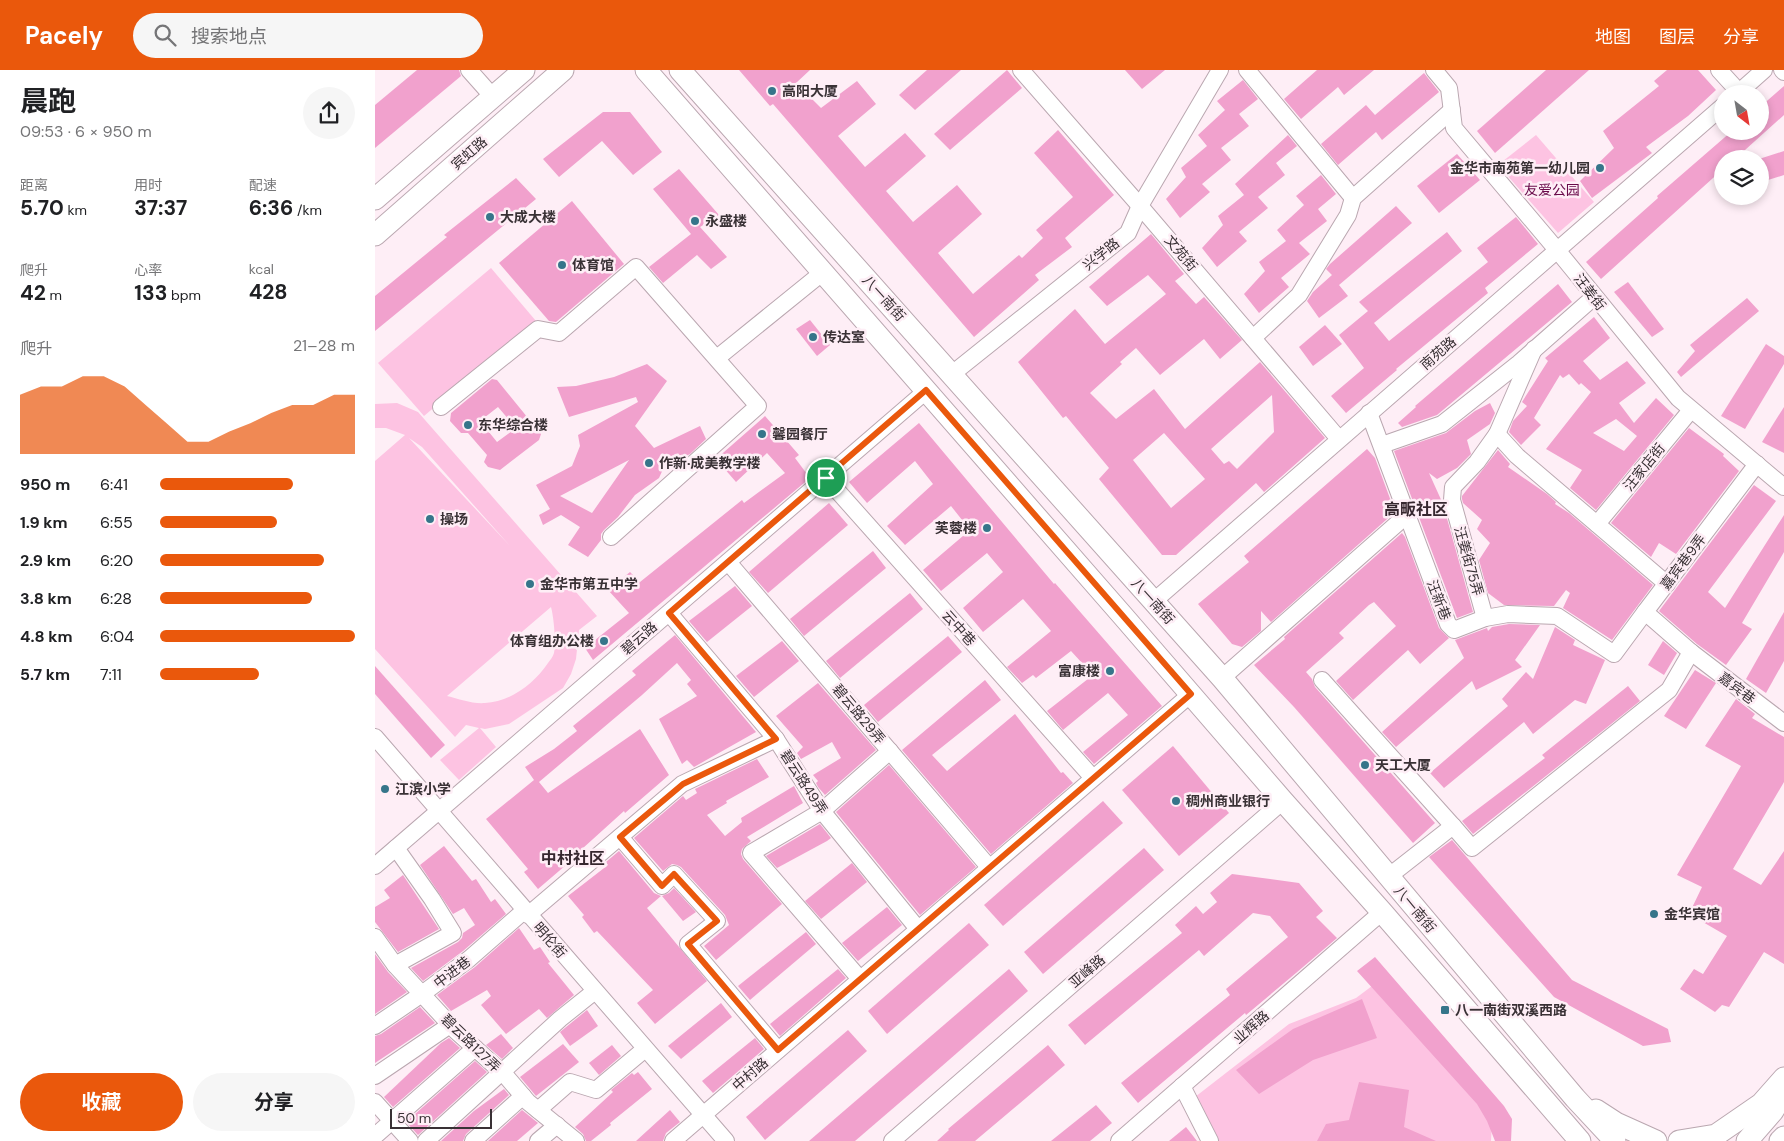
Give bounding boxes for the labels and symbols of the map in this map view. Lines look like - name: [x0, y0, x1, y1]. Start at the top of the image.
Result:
- place label: 高阳大厦: [782, 82, 838, 100]
- marker: 高阳大厦: [766, 85, 778, 97]
- north arrow: [1714, 85, 1769, 140]
- street label: 宾虹路: [447, 132, 491, 174]
- place label: 金华市南苑第一幼儿园: [1450, 159, 1590, 177]
- marker: 金华市南苑第一幼儿园: [1594, 162, 1606, 174]
- park label: 友爱公园: [1524, 181, 1580, 199]
- place label: 大成大楼: [500, 208, 556, 226]
- marker: 大成大楼: [484, 211, 496, 223]
- place label: 永盛楼: [705, 212, 747, 230]
- marker: 永盛楼: [689, 215, 701, 227]
- street label: 文苑街: [1161, 231, 1201, 275]
- street label: 兴学路: [1079, 234, 1123, 274]
- place label: 体育馆: [572, 256, 614, 274]
- marker: 体育馆: [556, 259, 568, 271]
- street label: 汪姜街: [1570, 270, 1610, 314]
- street label: 八一南街: [859, 271, 909, 325]
- place label: 传达室: [823, 328, 865, 346]
- marker: 传达室: [807, 331, 819, 343]
- street label: 南苑路: [1416, 332, 1460, 374]
- place label: 东华综合楼: [478, 416, 548, 434]
- marker: 东华综合楼: [462, 419, 474, 431]
- place label: 馨园餐厅: [772, 425, 828, 443]
- marker: 馨园餐厅: [756, 428, 768, 440]
- street label: 汪家店街: [1619, 440, 1669, 494]
- place label: 作新·成美教学楼: [659, 454, 761, 472]
- marker: 作新·成美教学楼: [643, 457, 655, 469]
- pin: [805, 457, 847, 499]
- district label: 高畈社区: [1384, 499, 1448, 520]
- place label: 操场: [440, 510, 468, 528]
- marker: 操场: [424, 513, 436, 525]
- place label: 芙蓉楼: [935, 519, 977, 537]
- marker: 芙蓉楼: [981, 522, 993, 534]
- street label: 汪姜街75弄: [1450, 524, 1488, 598]
- street label: 嘉宾巷9弄: [1656, 531, 1710, 593]
- street label: 八一南街: [1128, 574, 1178, 628]
- place label: 金华市第五中学: [540, 575, 638, 593]
- street label: 汪新巷: [1423, 577, 1455, 623]
- marker: 金华市第五中学: [524, 578, 536, 590]
- street label: 云中巷: [938, 606, 980, 650]
- street label: 碧云路: [617, 617, 661, 659]
- place label: 体育组办公楼: [510, 632, 594, 650]
- marker: 体育组办公楼: [598, 635, 610, 647]
- place label: 富康楼: [1058, 662, 1100, 680]
- marker: 富康楼: [1104, 665, 1116, 677]
- street label: 嘉宾巷: [1715, 668, 1759, 708]
- street label: 碧云路29弄: [829, 680, 889, 748]
- street label: 碧云路49弄: [776, 746, 832, 818]
- place label: 天工大厦: [1375, 756, 1431, 774]
- marker: 天工大厦: [1359, 759, 1371, 771]
- place label: 江滨小学: [395, 780, 451, 798]
- marker: 江滨小学: [379, 783, 391, 795]
- place label: 稠州商业银行: [1186, 792, 1270, 810]
- marker: 稠州商业银行: [1170, 795, 1182, 807]
- district label: 中村社区: [541, 848, 605, 869]
- street label: 八一南街: [1390, 882, 1440, 936]
- place label: 金华宾馆: [1664, 905, 1720, 923]
- marker: 金华宾馆: [1648, 908, 1660, 920]
- street label: 明伦街: [529, 918, 571, 962]
- street label: 亚峰路: [1065, 950, 1109, 992]
- street label: 中进巷: [430, 952, 474, 992]
- place label: 八一南街双溪西路: [1455, 1001, 1567, 1019]
- marker: 八一南街双溪西路: [1439, 1004, 1451, 1016]
- street label: 业辉路: [1229, 1006, 1273, 1048]
- street label: 碧云路127弄: [438, 1010, 504, 1076]
- street label: 中村路: [728, 1053, 772, 1095]
- scale bar: [390, 1106, 493, 1129]

